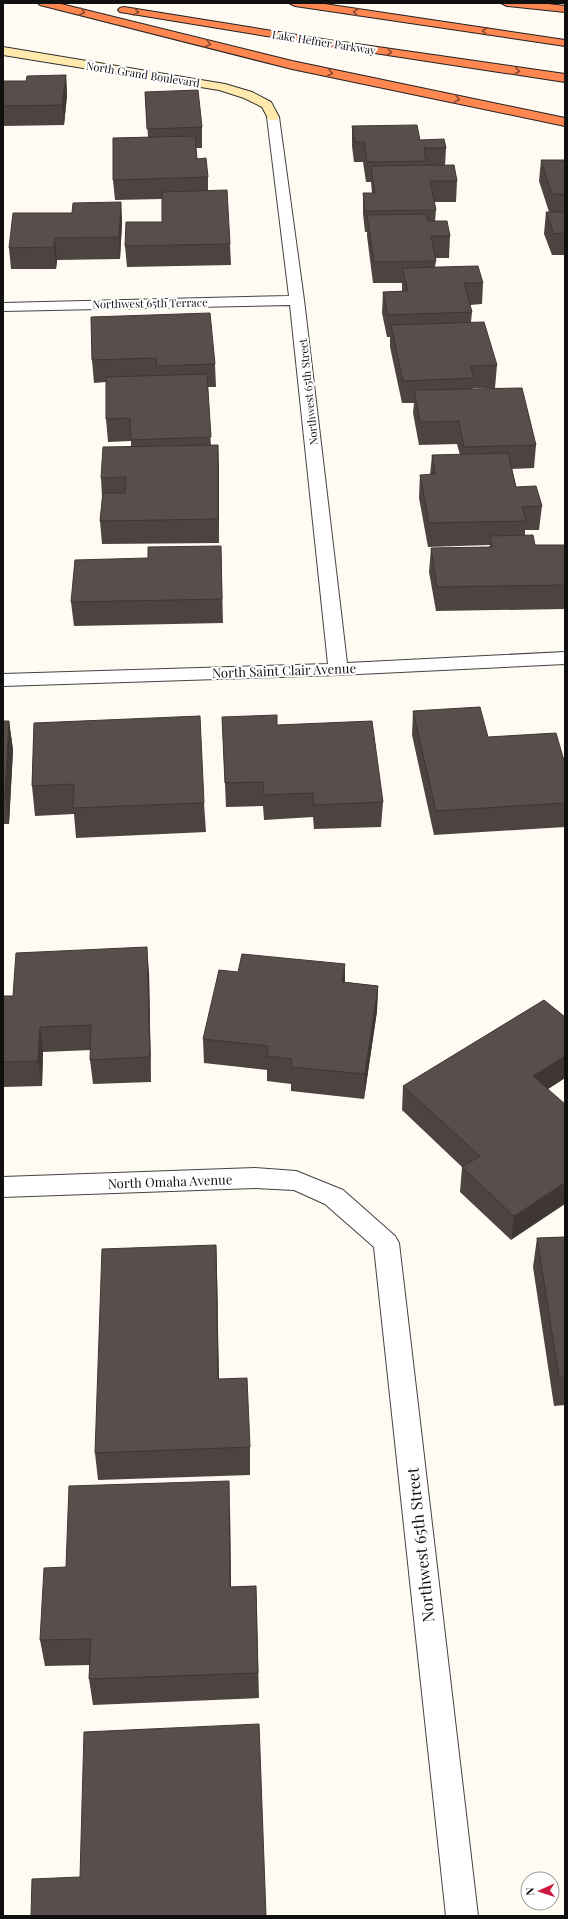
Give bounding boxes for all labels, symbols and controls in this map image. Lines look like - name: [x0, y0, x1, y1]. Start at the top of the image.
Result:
- one-way arrow: [133, 7, 139, 15]
- one-way arrow: [79, 8, 86, 16]
- one-way arrow: [353, 8, 359, 17]
- street label: Lake Hefner Parkway: [271, 26, 377, 58]
- one-way arrow: [482, 27, 488, 36]
- one-way arrow: [205, 39, 212, 48]
- one-way arrow: [386, 47, 392, 56]
- street label: North Grand Boulevard: [85, 58, 202, 91]
- one-way arrow: [514, 66, 520, 75]
- one-way arrow: [327, 68, 333, 76]
- one-way arrow: [454, 94, 460, 103]
- street label: Northwest 65th Terrace: [92, 294, 208, 312]
- street label: Northwest 65th Street: [295, 338, 321, 446]
- street label: North Saint Clair Avenue: [212, 659, 357, 681]
- street label: North Omaha Avenue: [107, 1170, 233, 1192]
- street label: Northwest 65th Street: [401, 1466, 439, 1623]
- north arrow: [520, 1871, 560, 1911]
- text: N: [522, 1887, 537, 1896]

